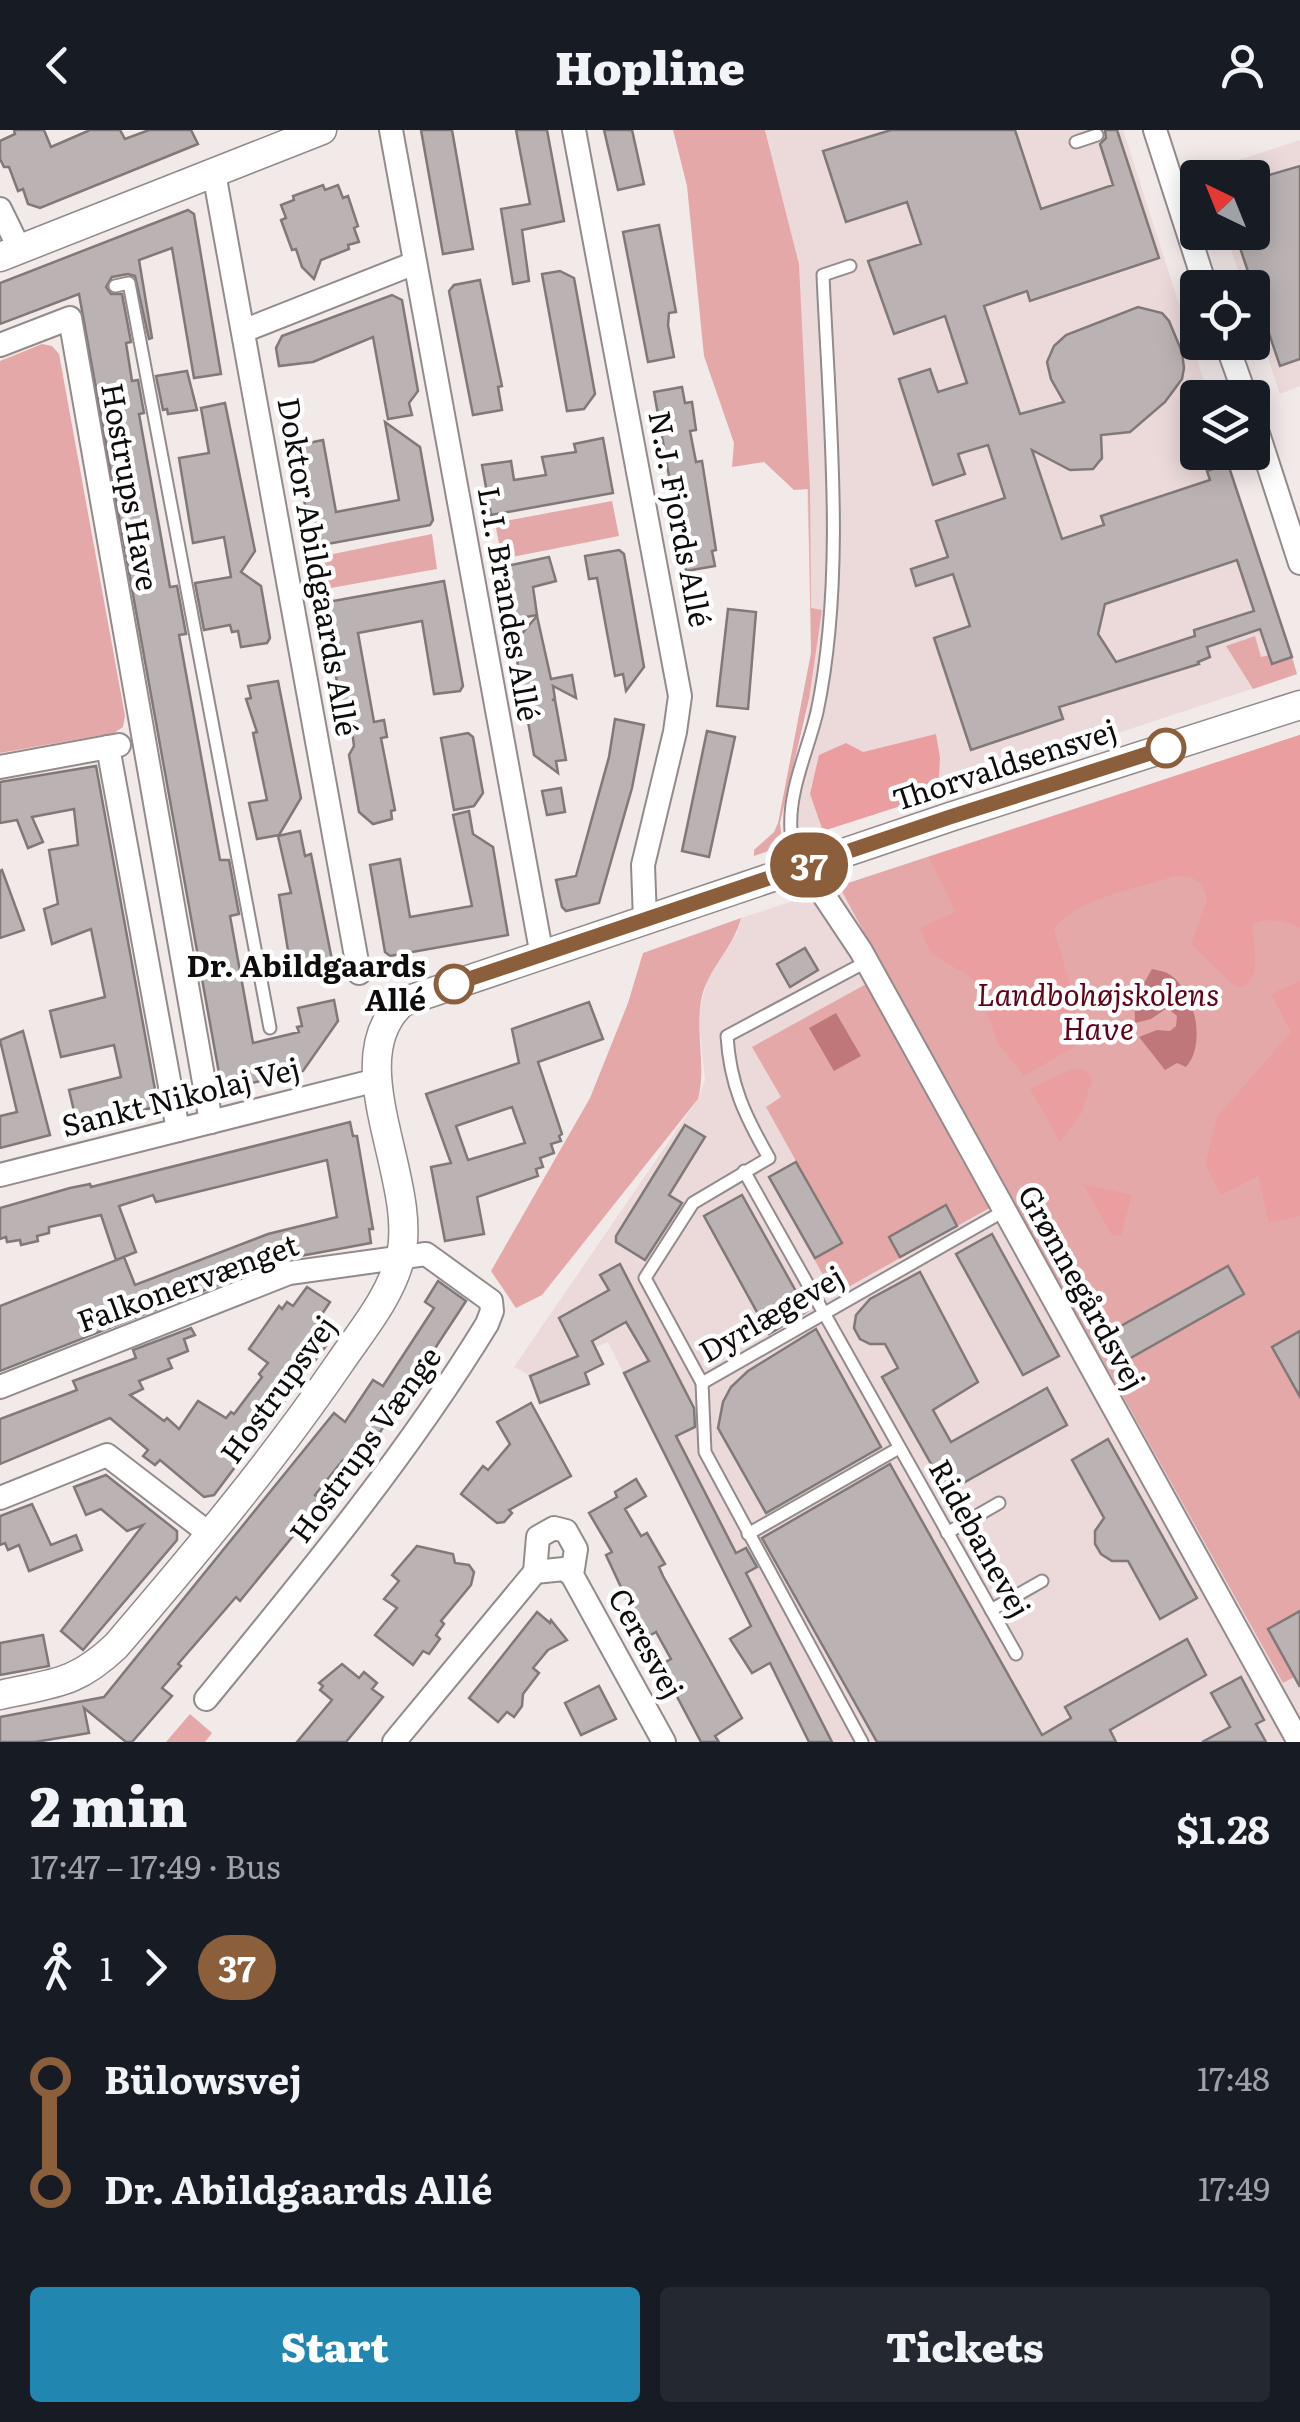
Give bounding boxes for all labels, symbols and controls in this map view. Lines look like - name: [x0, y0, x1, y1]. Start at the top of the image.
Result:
- text: Hopline: [555, 32, 745, 99]
- icon: back: [30, 38, 85, 93]
- icon: person: [1215, 38, 1270, 93]
- north arrow: [1180, 160, 1270, 250]
- map controls: [1180, 160, 1270, 470]
- button: locate: [1180, 270, 1270, 360]
- street label: Hostrups Have: [92, 379, 172, 594]
- button: layers: [1180, 380, 1270, 470]
- street label: Doktor Abildgaards Allé: [268, 394, 371, 739]
- street label: N.J. Fjords Allé: [639, 407, 724, 630]
- street label: L.I. Brandes Allé: [469, 483, 553, 724]
- street label: Thorvaldsensvej: [886, 706, 1122, 820]
- unlabelled marker: [1147, 729, 1185, 767]
- line badge: 37: [764, 832, 854, 898]
- text: 37: [790, 839, 828, 891]
- place label: Dr. Abildgaards Allé: [186, 942, 426, 1020]
- marker: Dr. Abildgaards Allé: [435, 965, 473, 1003]
- park label: Landbohøjskolens Have: [977, 971, 1219, 1049]
- street label: Sankt Nikolaj Vej: [57, 1044, 304, 1146]
- street label: Grønnegårdsvej: [1009, 1176, 1158, 1397]
- street label: Falkonervænget: [70, 1221, 304, 1342]
- street label: Dyrlægevej: [690, 1253, 851, 1372]
- street label: Hostrupsvej: [208, 1305, 345, 1471]
- street label: Hostrups Vænge: [277, 1336, 450, 1550]
- street label: Ridebanevej: [920, 1450, 1043, 1625]
- street label: Ceresvej: [599, 1579, 696, 1706]
- text: 2 min: [30, 1762, 188, 1844]
- text: $1.28: [1176, 1799, 1270, 1856]
- text: 17:47 – 17:49 · Bus: [30, 1841, 281, 1889]
- icon: walk: [30, 1940, 85, 1995]
- icon: forward: [128, 1940, 183, 1995]
- text: 37: [218, 1941, 256, 1993]
- text: 1: [100, 1943, 113, 1991]
- text: Bülowsvej: [104, 2049, 302, 2106]
- text: 17:48: [1197, 2053, 1270, 2101]
- text: Dr. Abildgaards Allé: [104, 2159, 493, 2216]
- text: 17:49: [1198, 2163, 1270, 2211]
- button: Start: [30, 2287, 640, 2402]
- button: Tickets: [660, 2287, 1270, 2402]

